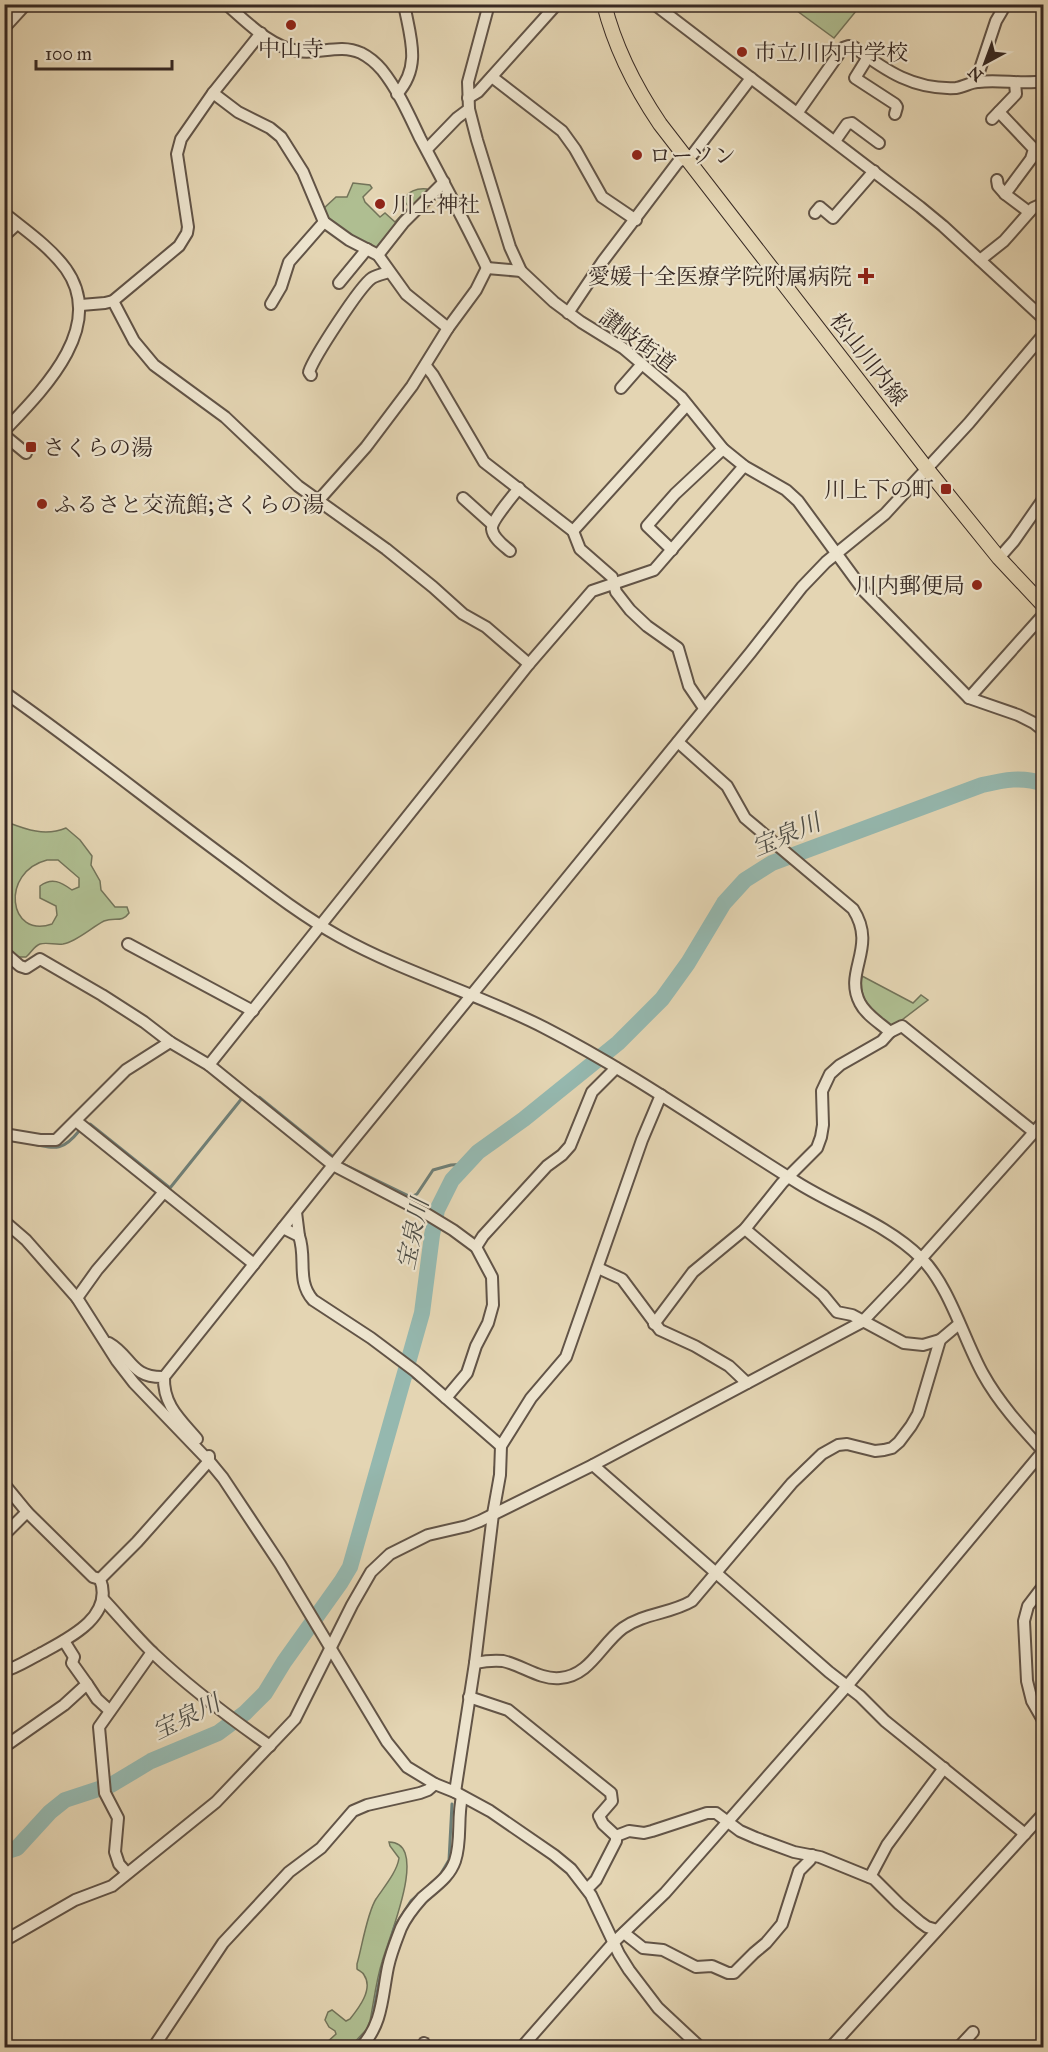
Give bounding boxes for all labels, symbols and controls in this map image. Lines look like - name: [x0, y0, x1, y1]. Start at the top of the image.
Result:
- marker: 中山寺: [284, 18, 298, 32]
- scale bar: [36, 33, 172, 71]
- north arrow: [955, 33, 1015, 93]
- place label: 中山寺: [258, 35, 324, 62]
- place label: 市立川内中学校: [754, 39, 908, 66]
- text: 100 m: [45, 43, 92, 65]
- marker: 市立川内中学校: [735, 45, 749, 59]
- text: N: [964, 62, 987, 86]
- place label: ローソン: [649, 142, 736, 169]
- marker: ローソン: [630, 148, 644, 162]
- place label: 川上神社: [392, 191, 480, 218]
- marker: 川上神社: [373, 197, 387, 211]
- place label: 愛媛十全医療学院附属病院: [588, 263, 852, 290]
- marker: 愛媛十全医療学院附属病院: [857, 267, 875, 285]
- street label: 讃岐街道: [594, 303, 681, 378]
- street label: 松山川内線: [824, 308, 913, 411]
- place label: さくらの湯: [43, 434, 153, 461]
- marker: さくらの湯: [24, 440, 38, 454]
- place label: 川上下の町: [824, 476, 934, 503]
- marker: 川上下の町: [939, 482, 953, 496]
- place label: ふるさと交流館;さくらの湯: [54, 491, 324, 518]
- marker: ふるさと交流館;さくらの湯: [35, 497, 49, 511]
- place label: 川内郵便局: [855, 572, 965, 599]
- marker: 川内郵便局: [970, 578, 984, 592]
- water label: 宝泉川: [747, 806, 828, 863]
- water label: 宝泉川: [391, 1193, 436, 1272]
- water label: 宝泉川: [147, 1686, 228, 1746]

